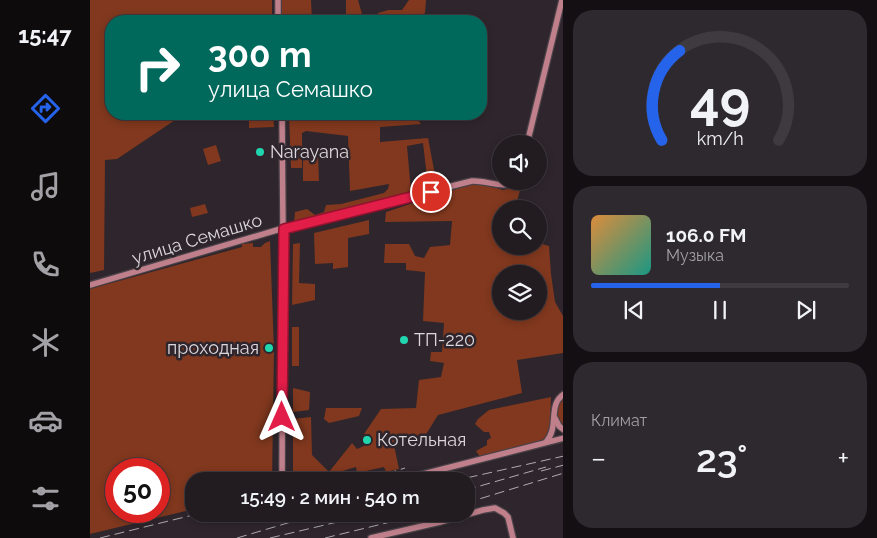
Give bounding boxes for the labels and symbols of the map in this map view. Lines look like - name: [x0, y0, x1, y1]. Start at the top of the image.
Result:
- place label: Narayana: [270, 141, 349, 162]
- marker: Narayana: [254, 146, 266, 158]
- pin: [410, 171, 452, 213]
- street label: улица Семашко: [129, 209, 265, 268]
- place label: ТП-220: [414, 329, 475, 350]
- marker: ТП-220: [398, 334, 410, 346]
- place label: проходная: [167, 337, 259, 358]
- marker: проходная: [263, 342, 275, 354]
- position arrow: [255, 390, 307, 442]
- place label: Котельная: [377, 429, 466, 450]
- marker: Котельная: [361, 434, 373, 446]
- speed limit sign: 50: [105, 458, 170, 523]

